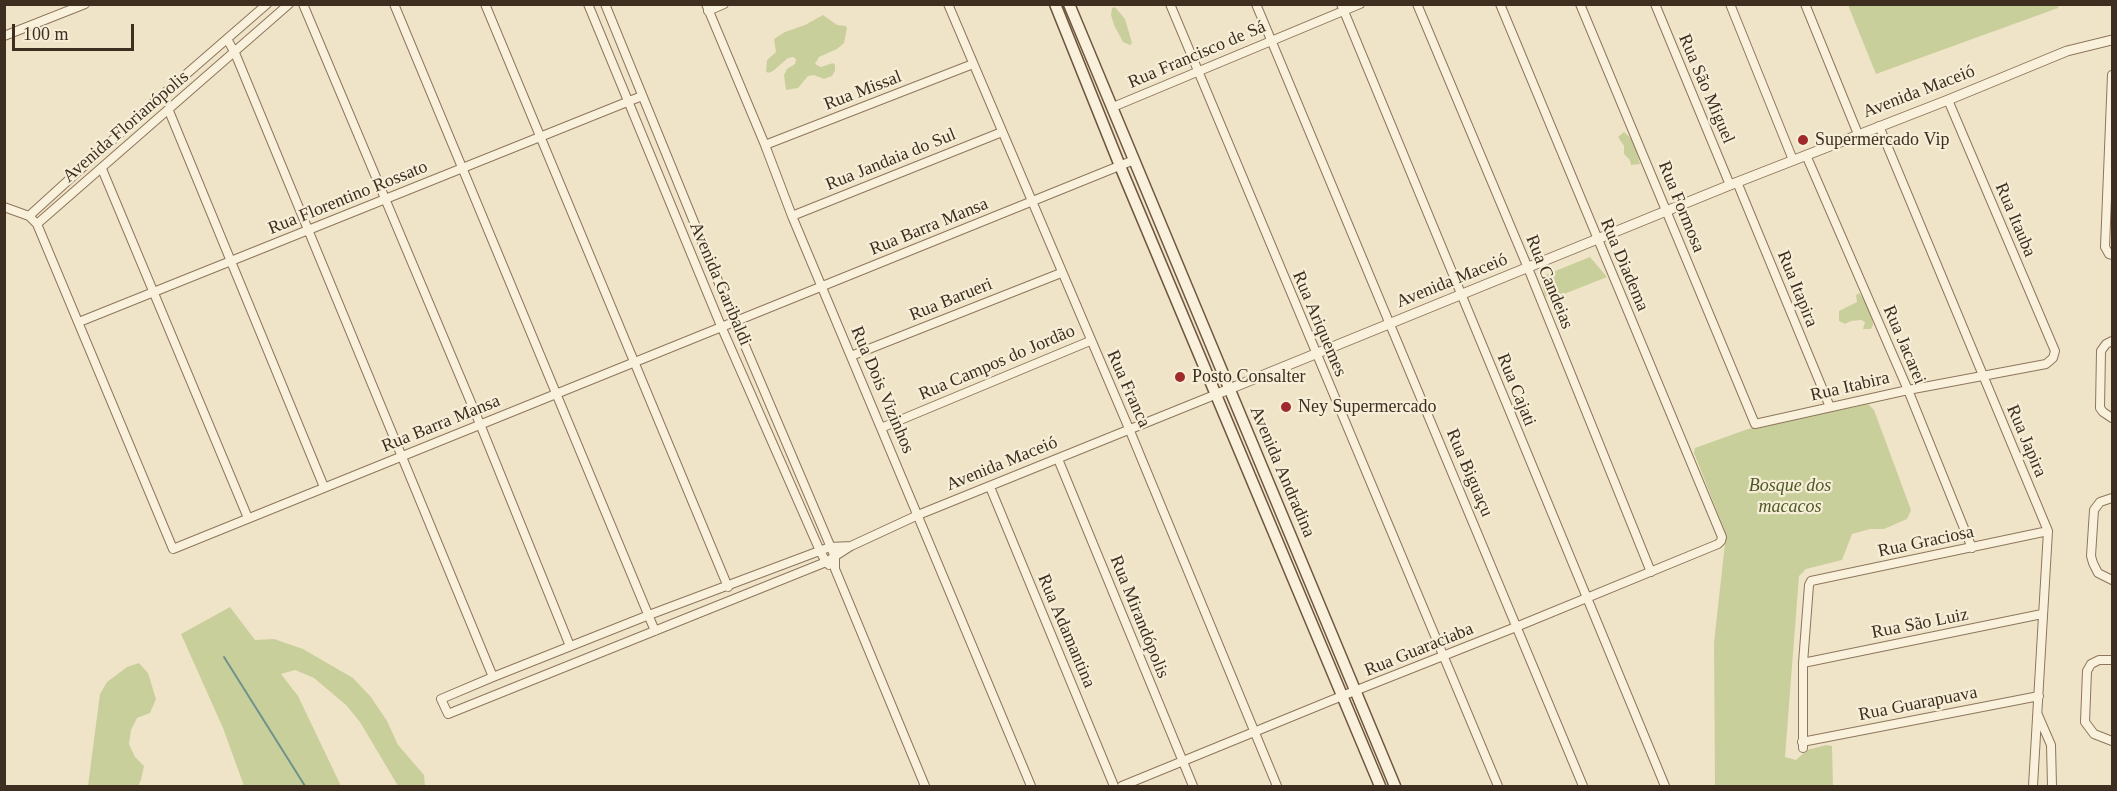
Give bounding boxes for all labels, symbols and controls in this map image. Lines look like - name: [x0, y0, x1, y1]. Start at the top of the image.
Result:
- scale bar: [15, 12, 136, 50]
- street label: Rua Francisco de Sá: [1125, 16, 1269, 94]
- text: 100 m: [23, 24, 69, 44]
- street label: Rua São Miguel: [1673, 31, 1739, 147]
- street label: Avenida Maceió: [1860, 61, 1978, 123]
- street label: Avenida Florianópolis: [58, 66, 194, 188]
- street label: Rua Missal: [821, 66, 905, 116]
- street label: Rua Jandaia do Sul: [823, 124, 959, 196]
- place label: Supermercado Vip: [1815, 129, 1949, 151]
- marker: Supermercado Vip: [1796, 133, 1810, 147]
- street label: Rua Florentino Rossato: [265, 156, 431, 240]
- street label: Rua Formosa: [1653, 158, 1709, 256]
- street label: Rua Itauba: [1990, 180, 2040, 260]
- street label: Rua Barra Mansa: [867, 193, 991, 261]
- street label: Rua Diadema: [1595, 215, 1653, 315]
- street label: Avenida Garibaldi: [684, 219, 756, 349]
- street label: Rua Candeias: [1520, 232, 1578, 332]
- street label: Rua Itapira: [1772, 248, 1822, 330]
- street label: Avenida Maceió: [1393, 249, 1511, 313]
- street label: Rua Ariquemes: [1287, 268, 1351, 380]
- street label: Rua Barueri: [906, 274, 996, 326]
- street label: Rua Jacarei: [1878, 302, 1930, 388]
- street label: Rua Campos do Jordão: [916, 320, 1078, 406]
- street label: Rua Dois Vizinhos: [846, 323, 918, 457]
- street label: Rua Franca: [1101, 347, 1155, 431]
- street label: Rua Cajati: [1492, 350, 1540, 430]
- place label: Posto Consalter: [1192, 366, 1306, 388]
- street label: Rua Itabira: [1808, 367, 1892, 407]
- marker: Posto Consalter: [1173, 370, 1187, 384]
- street label: Rua Barra Mansa: [379, 390, 503, 458]
- place label: Ney Supermercado: [1298, 396, 1436, 418]
- marker: Ney Supermercado: [1279, 400, 1293, 414]
- street label: Rua Japira: [2001, 402, 2051, 480]
- street label: Avenida Andradina: [1245, 403, 1319, 541]
- street label: Rua Biguaçu: [1441, 426, 1497, 520]
- street label: Avenida Maceió: [943, 432, 1061, 496]
- park label: Bosque dos macacos: [1749, 475, 1831, 518]
- street label: Rua Graciosa: [1876, 521, 1976, 563]
- street label: Rua Mirandópolis: [1105, 552, 1173, 682]
- street label: Rua Adamantina: [1032, 571, 1100, 691]
- street label: Rua São Luiz: [1870, 604, 1970, 644]
- street label: Rua Guaraciaba: [1361, 618, 1477, 682]
- street label: Rua Guarapuava: [1857, 682, 1979, 726]

